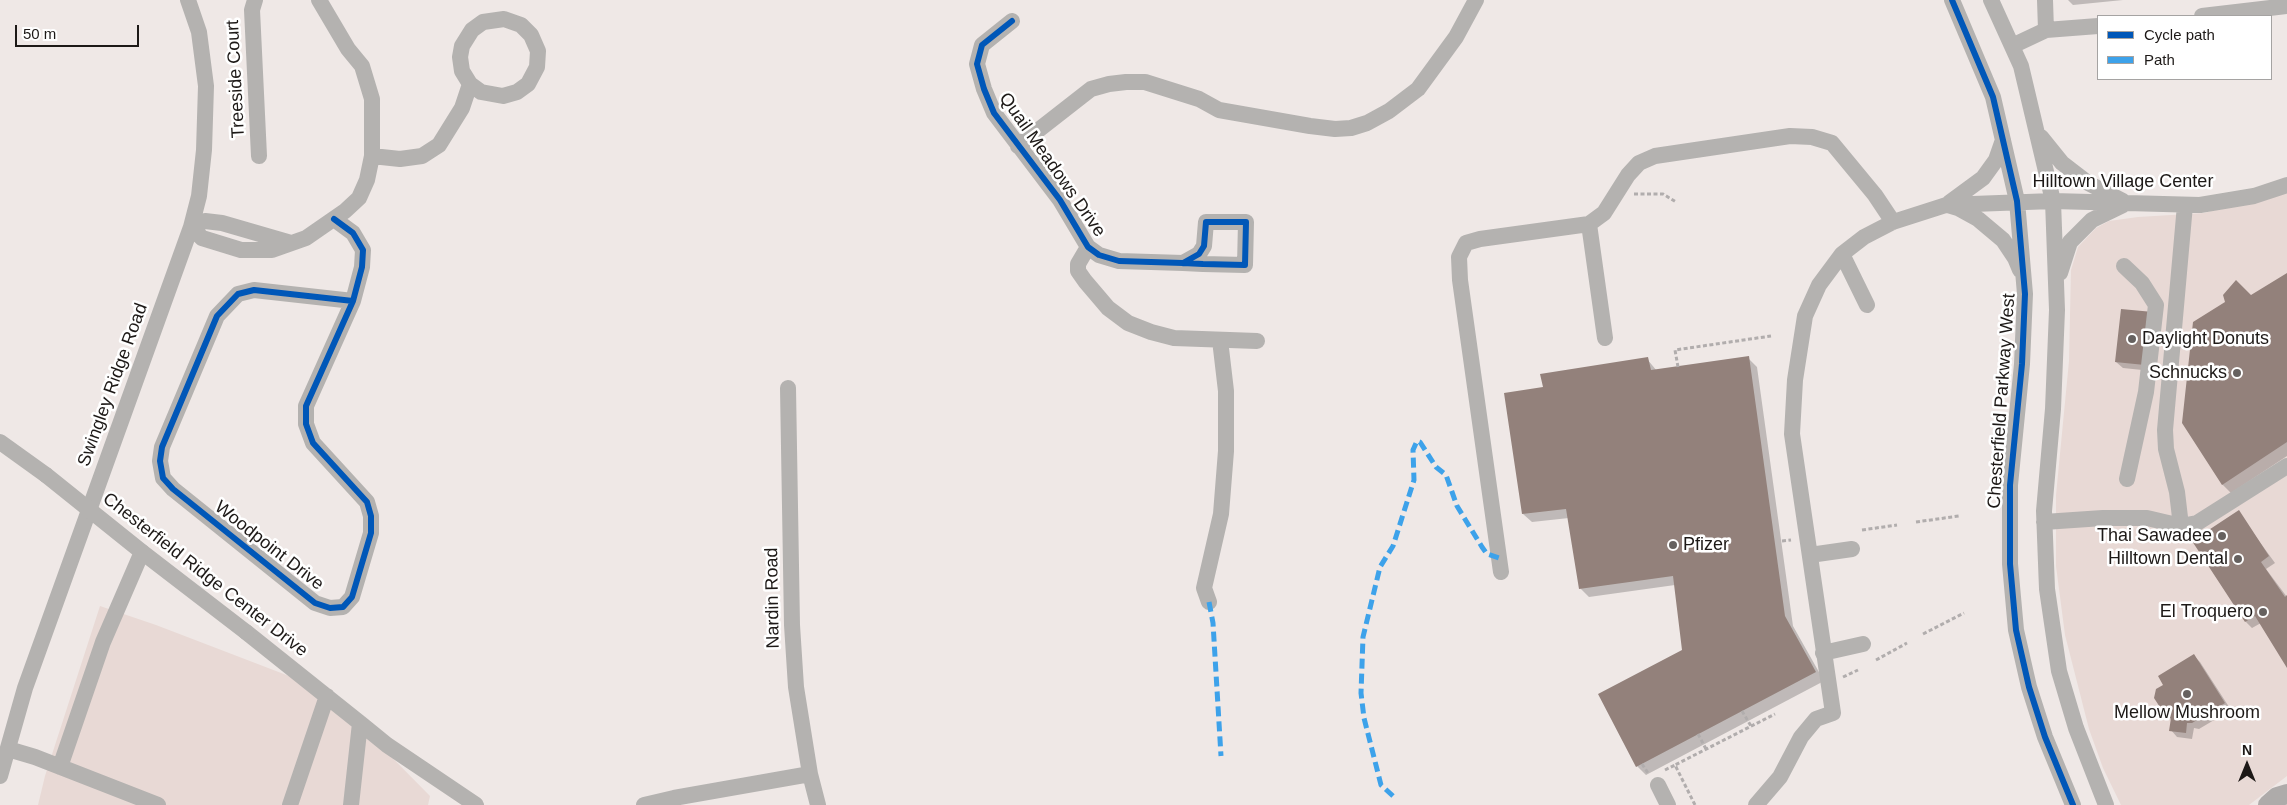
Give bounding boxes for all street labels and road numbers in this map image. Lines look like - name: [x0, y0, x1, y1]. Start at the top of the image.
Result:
- street label: Treeside Court: [222, 19, 250, 139]
- street label: Quail Meadows Drive: [994, 89, 1110, 241]
- street label: Hilltown Village Center: [2033, 171, 2213, 193]
- street label: Chesterfield Parkway West: [1984, 293, 2020, 509]
- street label: Swingley Ridge Road: [73, 300, 153, 470]
- street label: Chesterfield Ridge Center Drive: [98, 488, 312, 662]
- street label: Woodpoint Drive: [210, 497, 328, 595]
- street label: Nardin Road: [761, 547, 785, 649]

